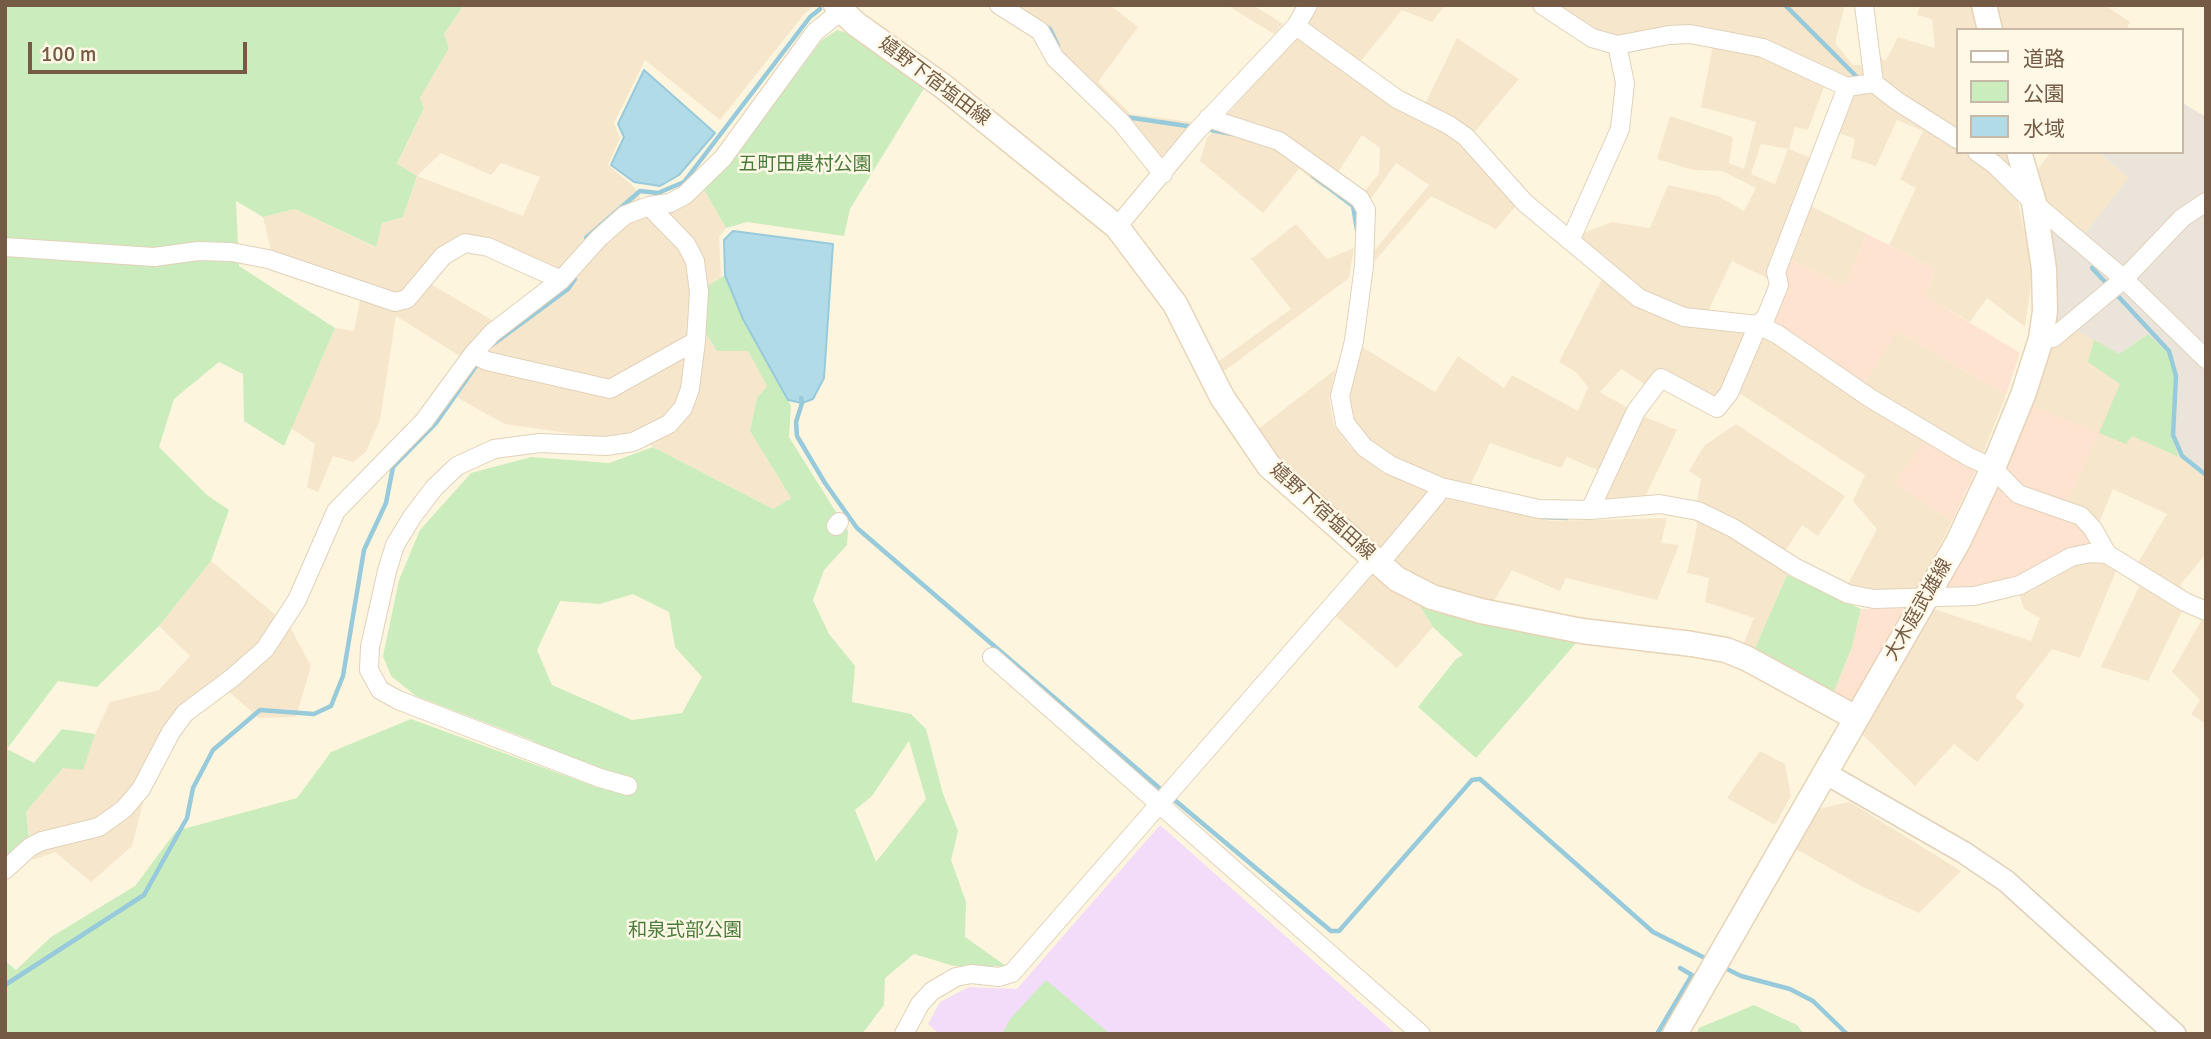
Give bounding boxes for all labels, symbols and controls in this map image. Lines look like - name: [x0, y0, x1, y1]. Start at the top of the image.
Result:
- scale bar: [32, 28, 250, 72]
- legend: [1955, 28, 2183, 154]
- street label: 嬉野下宿塩田線: [874, 33, 994, 131]
- text: 100 m: [41, 41, 96, 67]
- text: 道路: [2023, 46, 2065, 72]
- text: 公園: [2023, 81, 2065, 107]
- text: 水域: [2023, 116, 2065, 142]
- park label: 五町田農村公園: [739, 154, 871, 176]
- street label: 嬉野下宿塩田線: [1265, 459, 1379, 565]
- street label: 大木庭武雄線: [1881, 555, 1957, 665]
- park label: 和泉式部公園: [628, 920, 742, 942]

